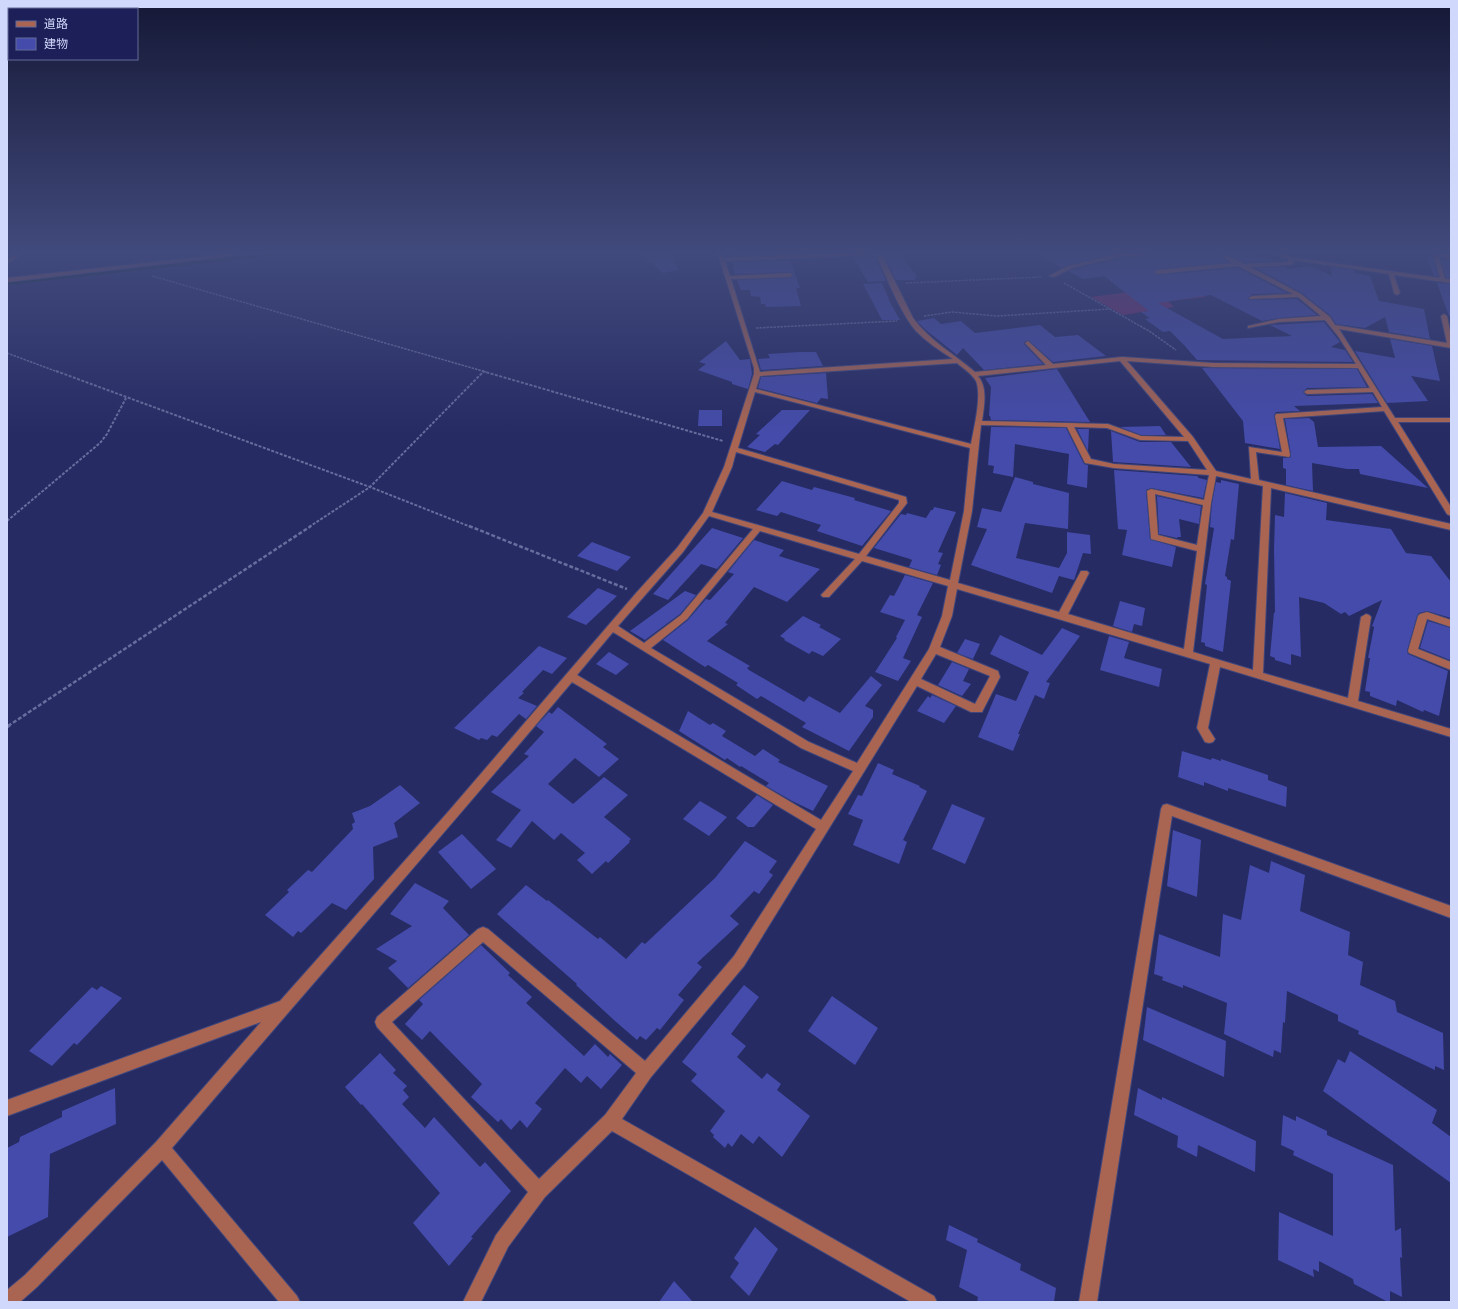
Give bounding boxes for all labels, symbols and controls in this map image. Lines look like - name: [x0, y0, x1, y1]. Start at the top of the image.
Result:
- legend: [8, 8, 138, 60]
- text: 道路: [44, 17, 68, 33]
- text: 建物: [44, 37, 68, 53]

